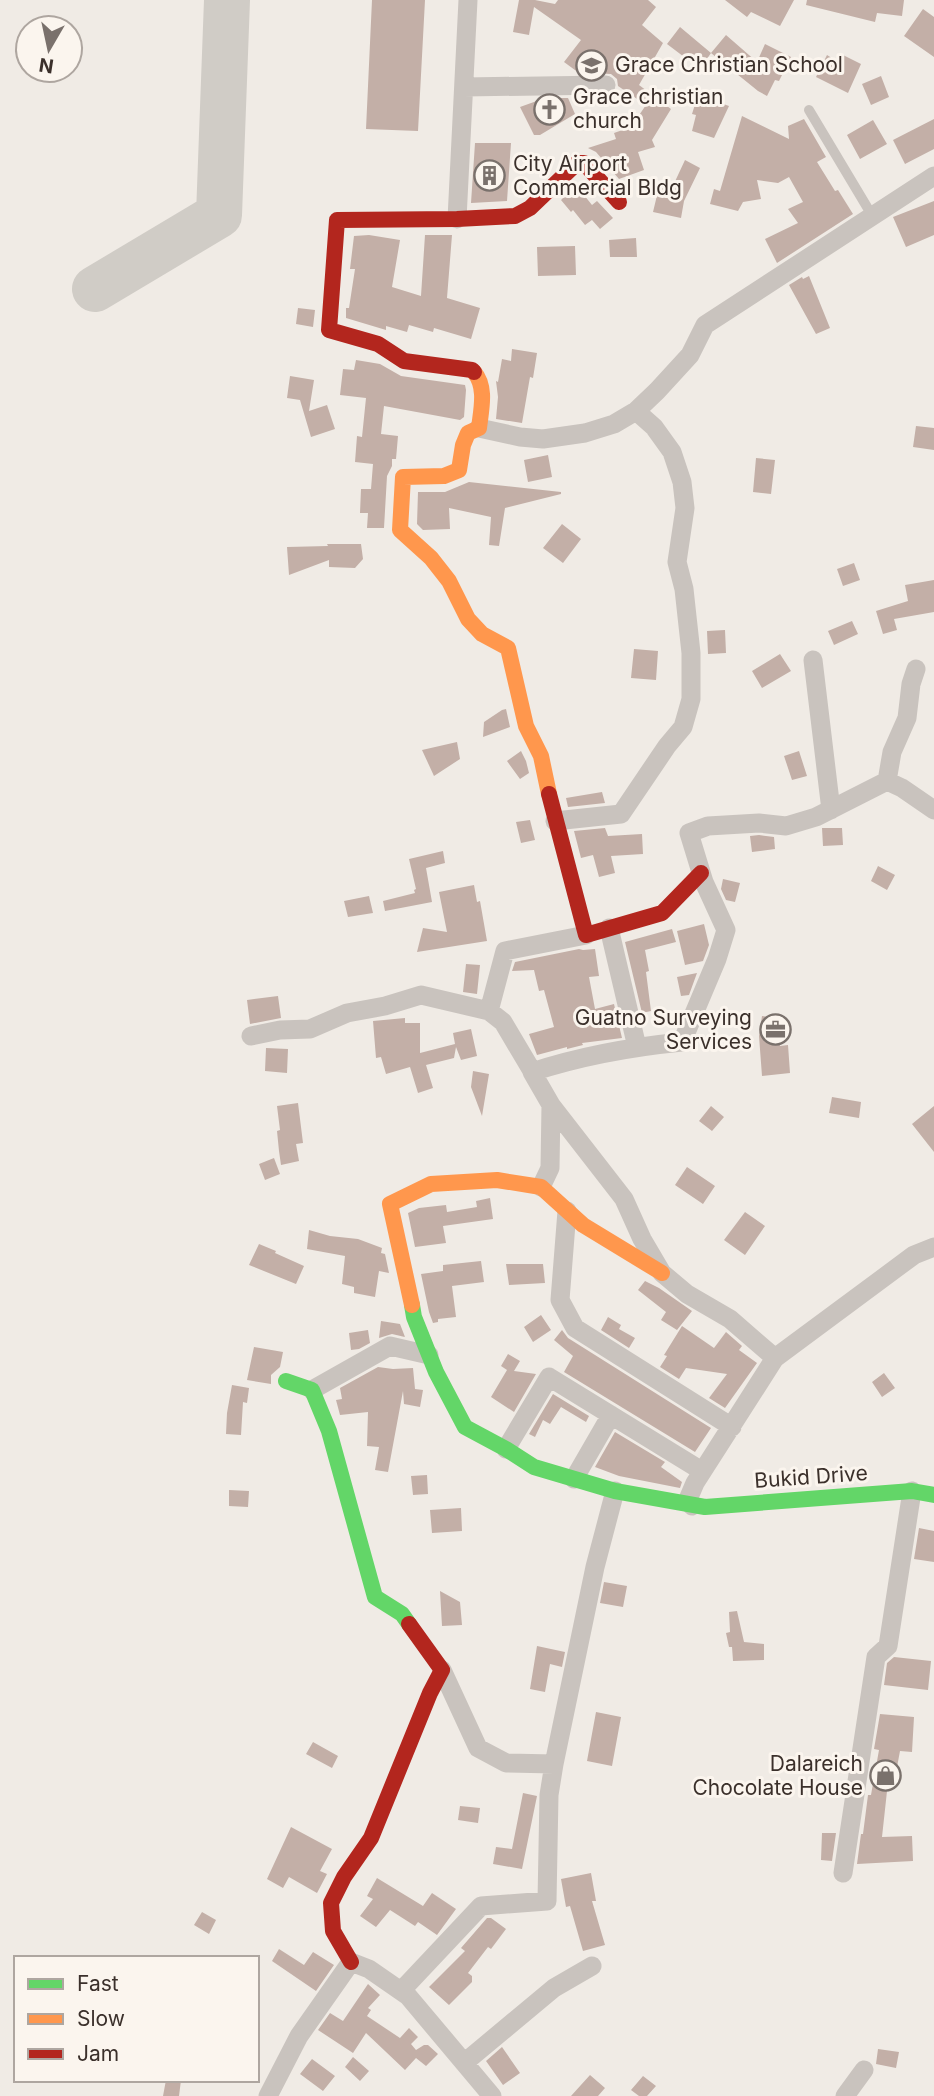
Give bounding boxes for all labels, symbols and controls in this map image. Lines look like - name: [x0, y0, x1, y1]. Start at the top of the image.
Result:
- north arrow: [14, 14, 84, 84]
- school or university icon: Grace Christian School: [575, 48, 609, 82]
- place label: Grace Christian School: [615, 52, 843, 77]
- text: N: [37, 53, 55, 78]
- place label: Grace christian church: [573, 84, 724, 133]
- church icon: Grace christian church: [533, 92, 567, 126]
- place label: City Airport Commercial Bldg: [513, 151, 682, 200]
- building icon: City Airport Commercial Bldg: [473, 159, 507, 193]
- place label: Guatno Surveying Services: [575, 1005, 752, 1054]
- office icon: Guatno Surveying Services: [758, 1013, 792, 1047]
- street label: Bukid Drive: [753, 1460, 869, 1493]
- place label: Dalareich Chocolate House: [692, 1751, 863, 1800]
- shop icon: Dalareich Chocolate House: [869, 1759, 903, 1793]
- legend: [14, 1956, 259, 2082]
- text: Fast: [77, 1971, 119, 1996]
- text: Slow: [77, 2006, 125, 2031]
- text: Jam: [77, 2041, 119, 2066]

